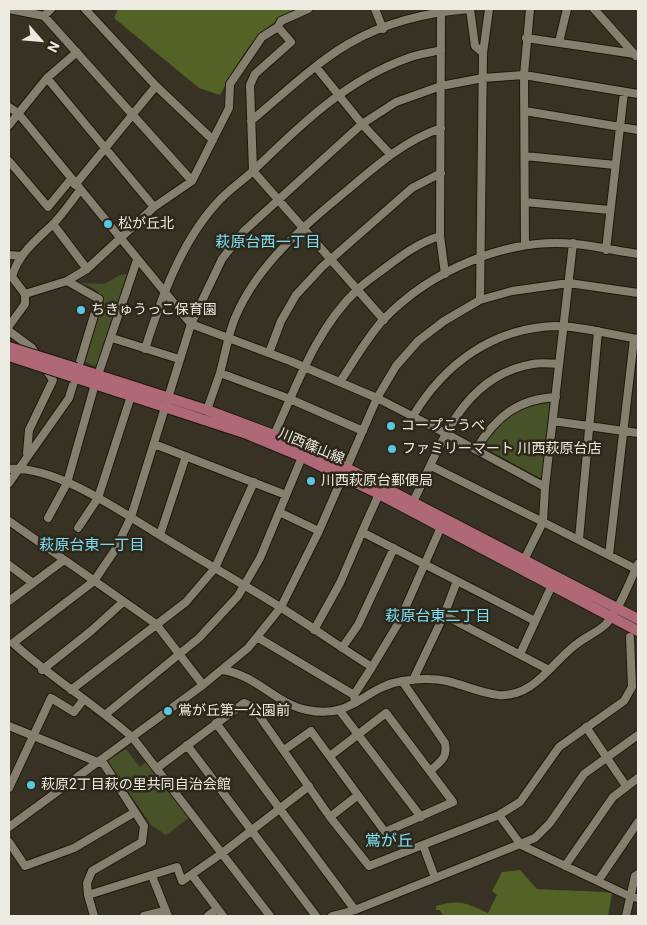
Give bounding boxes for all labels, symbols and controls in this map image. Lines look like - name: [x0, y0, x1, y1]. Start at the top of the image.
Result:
- north arrow: [15, 15, 65, 65]
- text: N: [44, 39, 63, 55]
- place label: 松が丘北: [118, 216, 174, 232]
- marker: 松が丘北: [102, 218, 114, 230]
- district label: 萩原台西一丁目: [216, 234, 320, 252]
- place label: ちきゅうっこ保育園: [91, 302, 217, 318]
- marker: ちきゅうっこ保育園: [75, 304, 87, 316]
- place label: コープこうべ: [401, 418, 485, 434]
- marker: コープこうべ: [385, 420, 397, 432]
- street label: 川西篠山線: [276, 426, 346, 468]
- place label: ファミリーマート 川西萩原台店: [402, 441, 601, 457]
- marker: ファミリーマート 川西萩原台店: [386, 443, 398, 455]
- place label: 川西萩原台郵便局: [321, 473, 433, 489]
- marker: 川西萩原台郵便局: [305, 475, 317, 487]
- district label: 萩原台東一丁目: [40, 537, 144, 555]
- district label: 萩原台東二丁目: [386, 608, 490, 626]
- place label: 鴬が丘第一公園前: [178, 703, 290, 719]
- marker: 鴬が丘第一公園前: [162, 705, 174, 717]
- place label: 萩原2丁目萩の里共同自治会館: [41, 777, 231, 793]
- marker: 萩原2丁目萩の里共同自治会館: [25, 779, 37, 791]
- district label: 鴬が丘: [365, 832, 413, 852]

